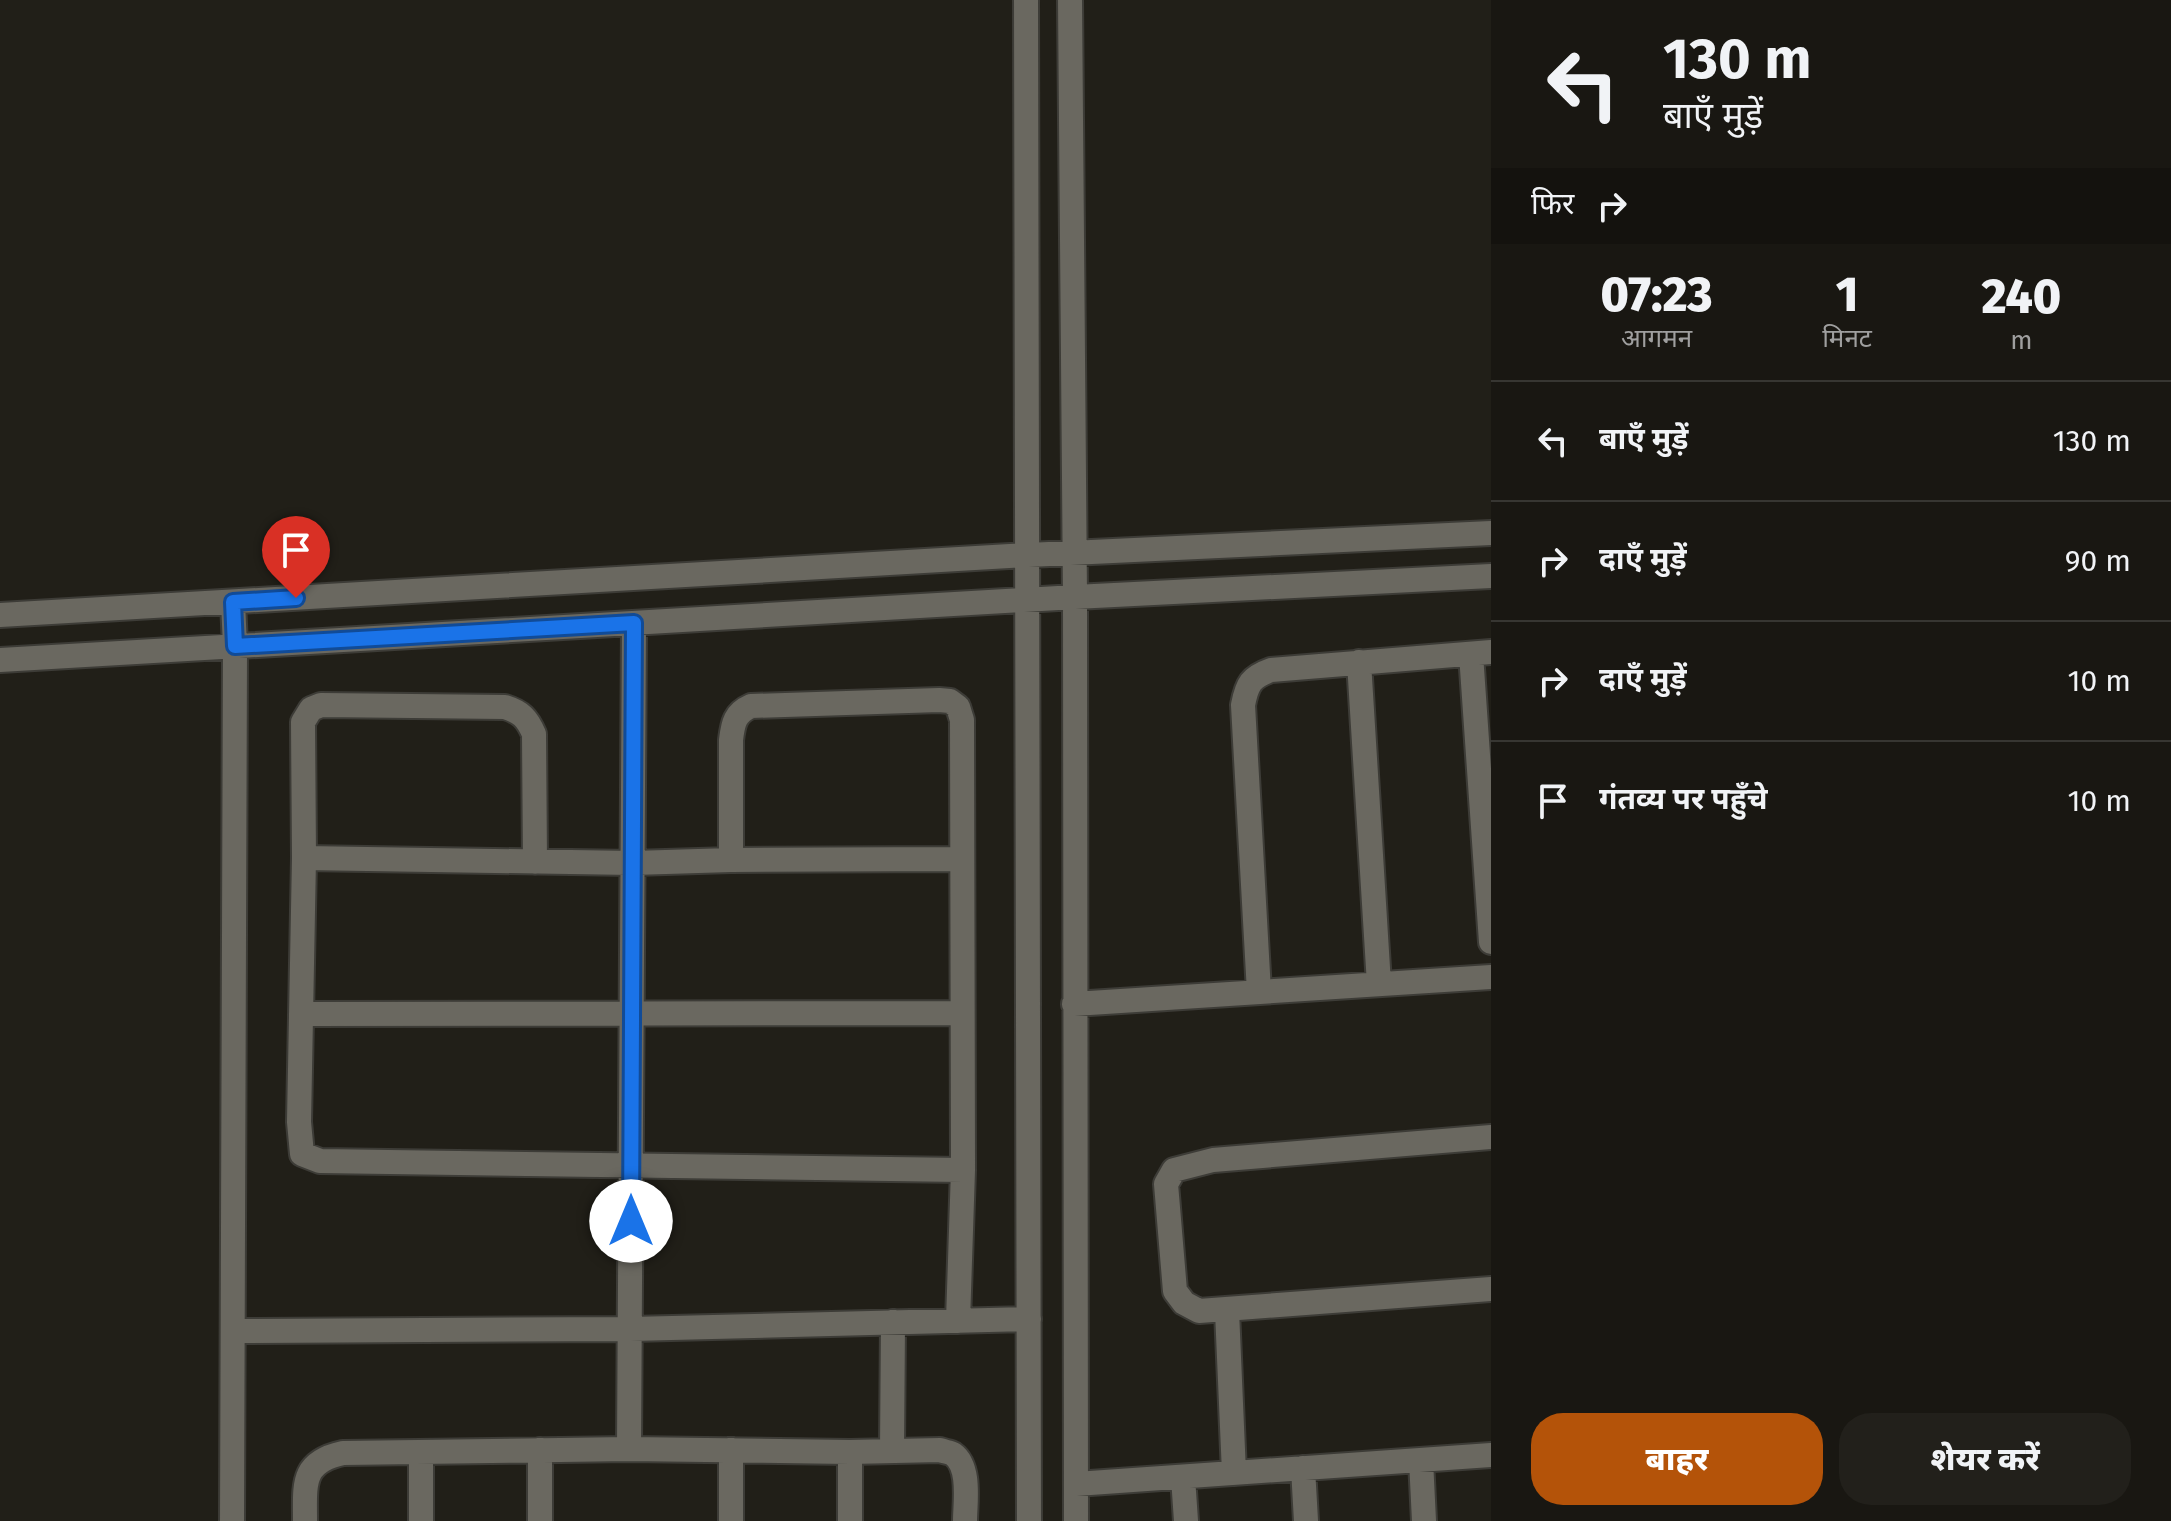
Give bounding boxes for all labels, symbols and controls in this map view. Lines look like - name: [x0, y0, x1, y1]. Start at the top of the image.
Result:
- text: 130 m: [1663, 26, 1811, 93]
- icon: left: [1531, 32, 1635, 136]
- text: बाएँ मुड़ें: [1663, 94, 1763, 138]
- icon: right: [1590, 184, 1634, 228]
- text: फिर: [1531, 186, 1574, 222]
- text: 07:23: [1601, 266, 1713, 324]
- text: 1: [1836, 266, 1858, 324]
- text: 240: [1982, 268, 2061, 326]
- text: आगमन: [1621, 323, 1692, 354]
- text: मिनट: [1822, 323, 1872, 354]
- text: m: [2010, 325, 2033, 356]
- icon: left: [1531, 419, 1575, 463]
- text: बाएँ मुड़ें: [1599, 421, 1688, 457]
- text: 130 m: [2053, 423, 2131, 459]
- pin: [262, 516, 330, 598]
- icon: arrive: [274, 528, 318, 572]
- icon: right: [1531, 539, 1575, 583]
- text: दाएँ मुड़ें: [1599, 541, 1687, 577]
- text: 90 m: [2065, 543, 2131, 579]
- icon: right: [1531, 659, 1575, 703]
- text: दाएँ मुड़ें: [1599, 661, 1687, 697]
- text: 10 m: [2068, 663, 2131, 699]
- icon: arrive: [1531, 779, 1575, 823]
- text: गंतव्य पर पहुँचे: [1599, 781, 1767, 817]
- text: 10 m: [2068, 783, 2131, 819]
- position arrow: [589, 1179, 673, 1263]
- button: बाहर: [1531, 1413, 1823, 1505]
- button: शेयर करें: [1839, 1413, 2131, 1505]

